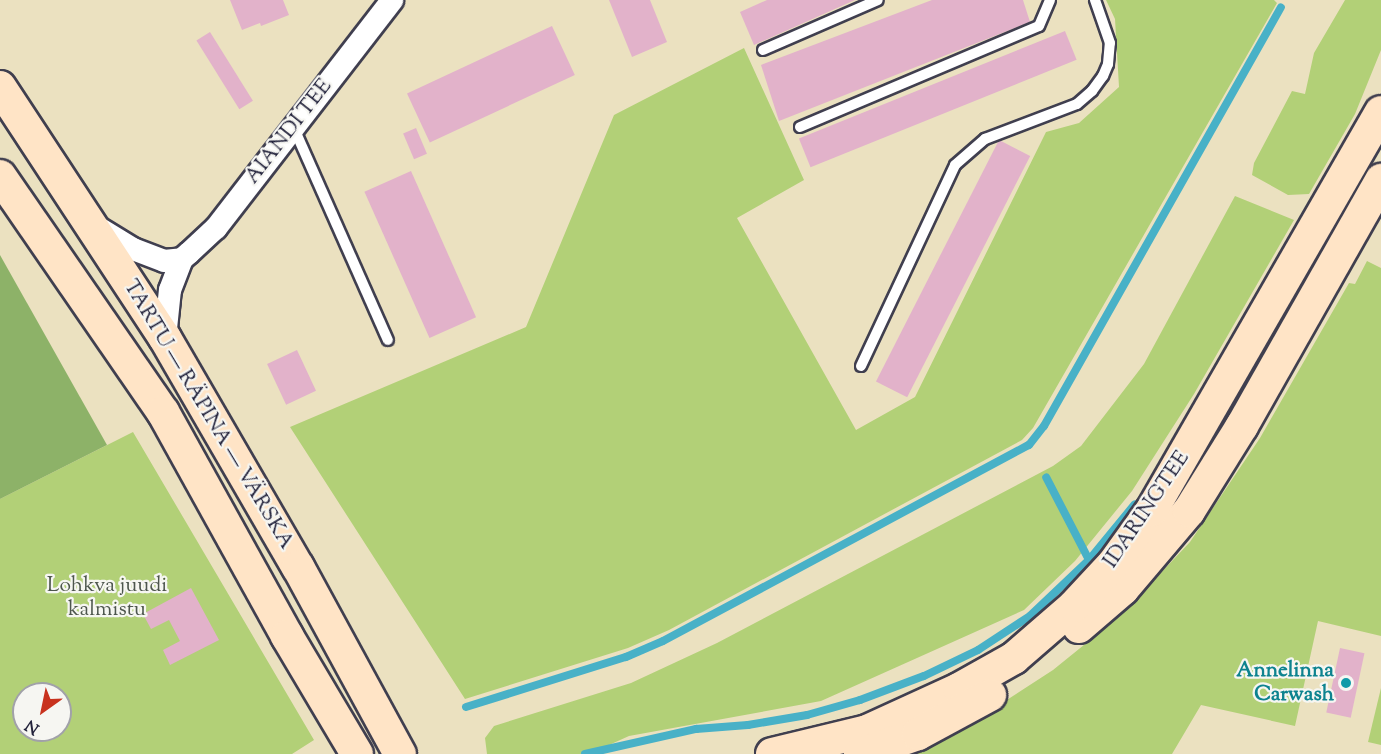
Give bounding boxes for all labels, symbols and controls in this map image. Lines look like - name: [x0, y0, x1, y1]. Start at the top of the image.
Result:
- street label: AIANDI TEE: [240, 75, 338, 189]
- street label: TARTU — RÄPINA — VÄRSKA: [117, 276, 299, 554]
- street label: IDARINGTEE: [1099, 447, 1195, 573]
- park label: Lohkva juudi kalmistu: [47, 573, 167, 623]
- place label: Annelinna Carwash: [1236, 658, 1334, 708]
- marker: Annelinna Carwash: [1339, 676, 1353, 690]
- north arrow: [12, 682, 72, 742]
- text: N: [21, 713, 45, 739]

